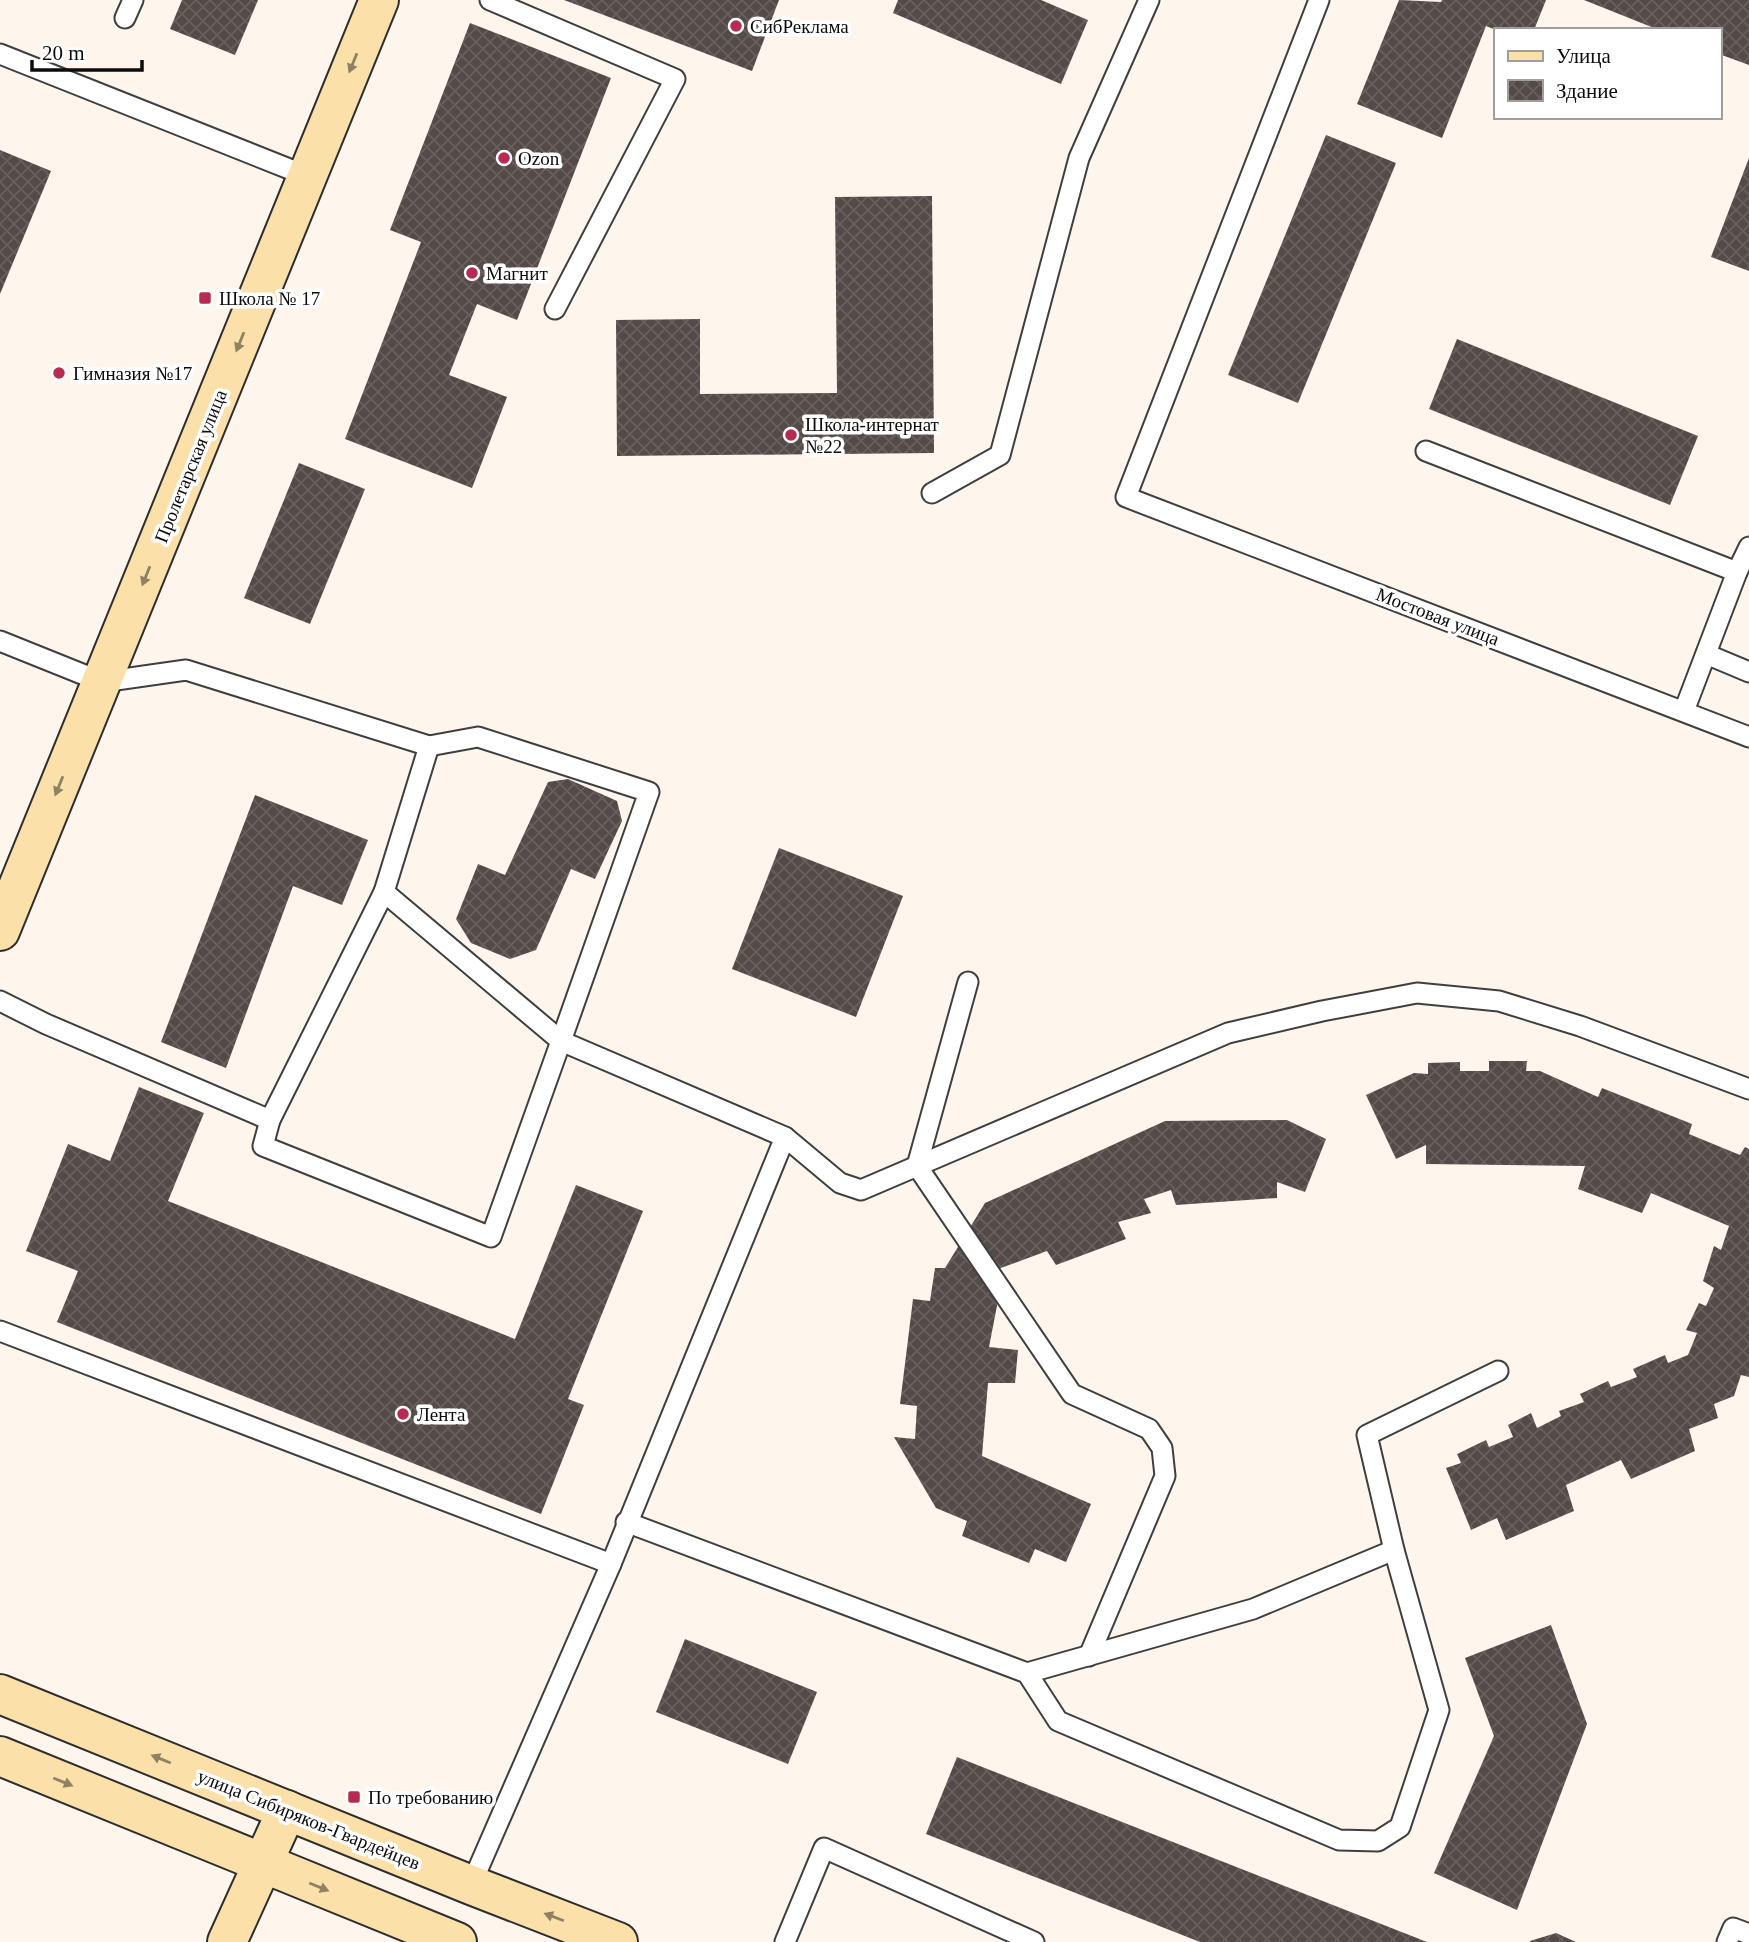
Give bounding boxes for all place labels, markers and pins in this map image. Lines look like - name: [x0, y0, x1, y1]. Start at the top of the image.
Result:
- place label: СибРеклама: [750, 16, 849, 37]
- marker: СибРеклама: [728, 18, 744, 34]
- place label: Ozon: [518, 148, 560, 169]
- marker: Ozon: [496, 150, 512, 166]
- place label: Магнит: [486, 263, 548, 284]
- marker: Магнит: [464, 265, 480, 281]
- place label: Школа № 17: [219, 288, 320, 309]
- marker: Школа № 17: [197, 290, 213, 306]
- place label: Гимназия №17: [73, 363, 192, 384]
- marker: Гимназия №17: [51, 365, 67, 381]
- place label: Школа-интернат №22: [805, 414, 940, 457]
- marker: Школа-интернат №22: [783, 427, 799, 443]
- place label: Лента: [417, 1404, 466, 1425]
- marker: Лента: [395, 1406, 411, 1422]
- place label: По требованию: [368, 1787, 493, 1808]
- marker: По требованию: [346, 1789, 362, 1805]

